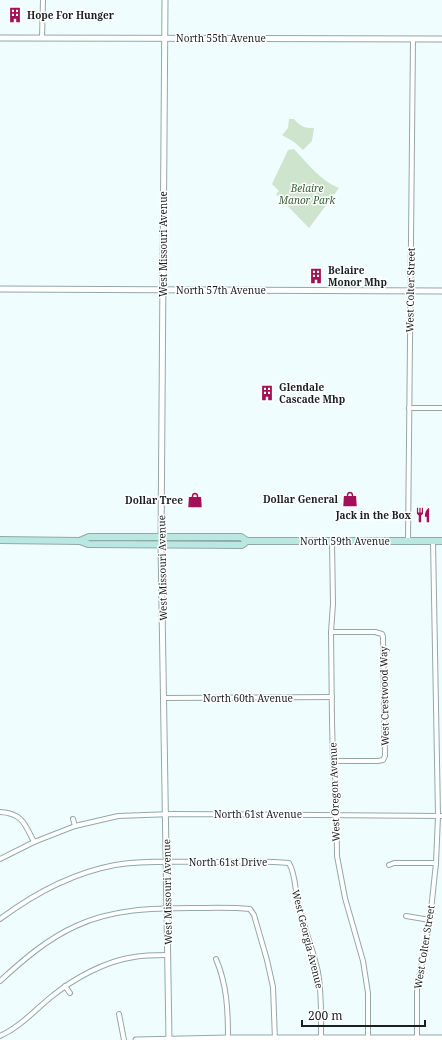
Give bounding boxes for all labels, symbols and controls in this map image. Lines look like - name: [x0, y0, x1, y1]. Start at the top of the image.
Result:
- building icon: Hope For Hunger: [6, 6, 24, 24]
- place label: Hope For Hunger: [27, 8, 115, 22]
- street label: North 55th Avenue: [176, 31, 266, 45]
- park label: Belaire Manor Park: [278, 181, 336, 207]
- street label: West Missouri Avenue: [156, 191, 170, 297]
- street label: West Colter Street: [402, 247, 418, 333]
- place label: Belaire Monor Mhp: [328, 263, 387, 289]
- building icon: Belaire Monor Mhp: [307, 267, 325, 285]
- street label: North 57th Avenue: [176, 283, 266, 297]
- place label: Glendale Cascade Mhp: [279, 380, 345, 406]
- building icon: Glendale Cascade Mhp: [258, 384, 276, 402]
- shop icon: Dollar General: [341, 490, 359, 508]
- shop icon: Dollar Tree: [186, 491, 204, 509]
- place label: Dollar General: [263, 492, 338, 506]
- place label: Dollar Tree: [125, 493, 183, 507]
- restaurant icon: Jack in the Box: [414, 506, 432, 524]
- place label: Jack in the Box: [335, 508, 412, 522]
- street label: West Missouri Avenue: [154, 515, 170, 621]
- street label: North 59th Avenue: [300, 534, 390, 548]
- street label: West Crestwood Way: [376, 646, 392, 746]
- street label: North 60th Avenue: [203, 691, 293, 705]
- street label: West Oregon Avenue: [325, 742, 343, 842]
- street label: North 61st Avenue: [214, 807, 302, 821]
- street label: West Missouri Avenue: [159, 839, 175, 945]
- street label: North 61st Drive: [189, 855, 267, 869]
- street label: West Georgia Avenue: [289, 888, 327, 990]
- street label: West Colter Street: [410, 903, 438, 990]
- scale bar: [302, 1002, 425, 1028]
- text: 200 m: [308, 1007, 343, 1024]

